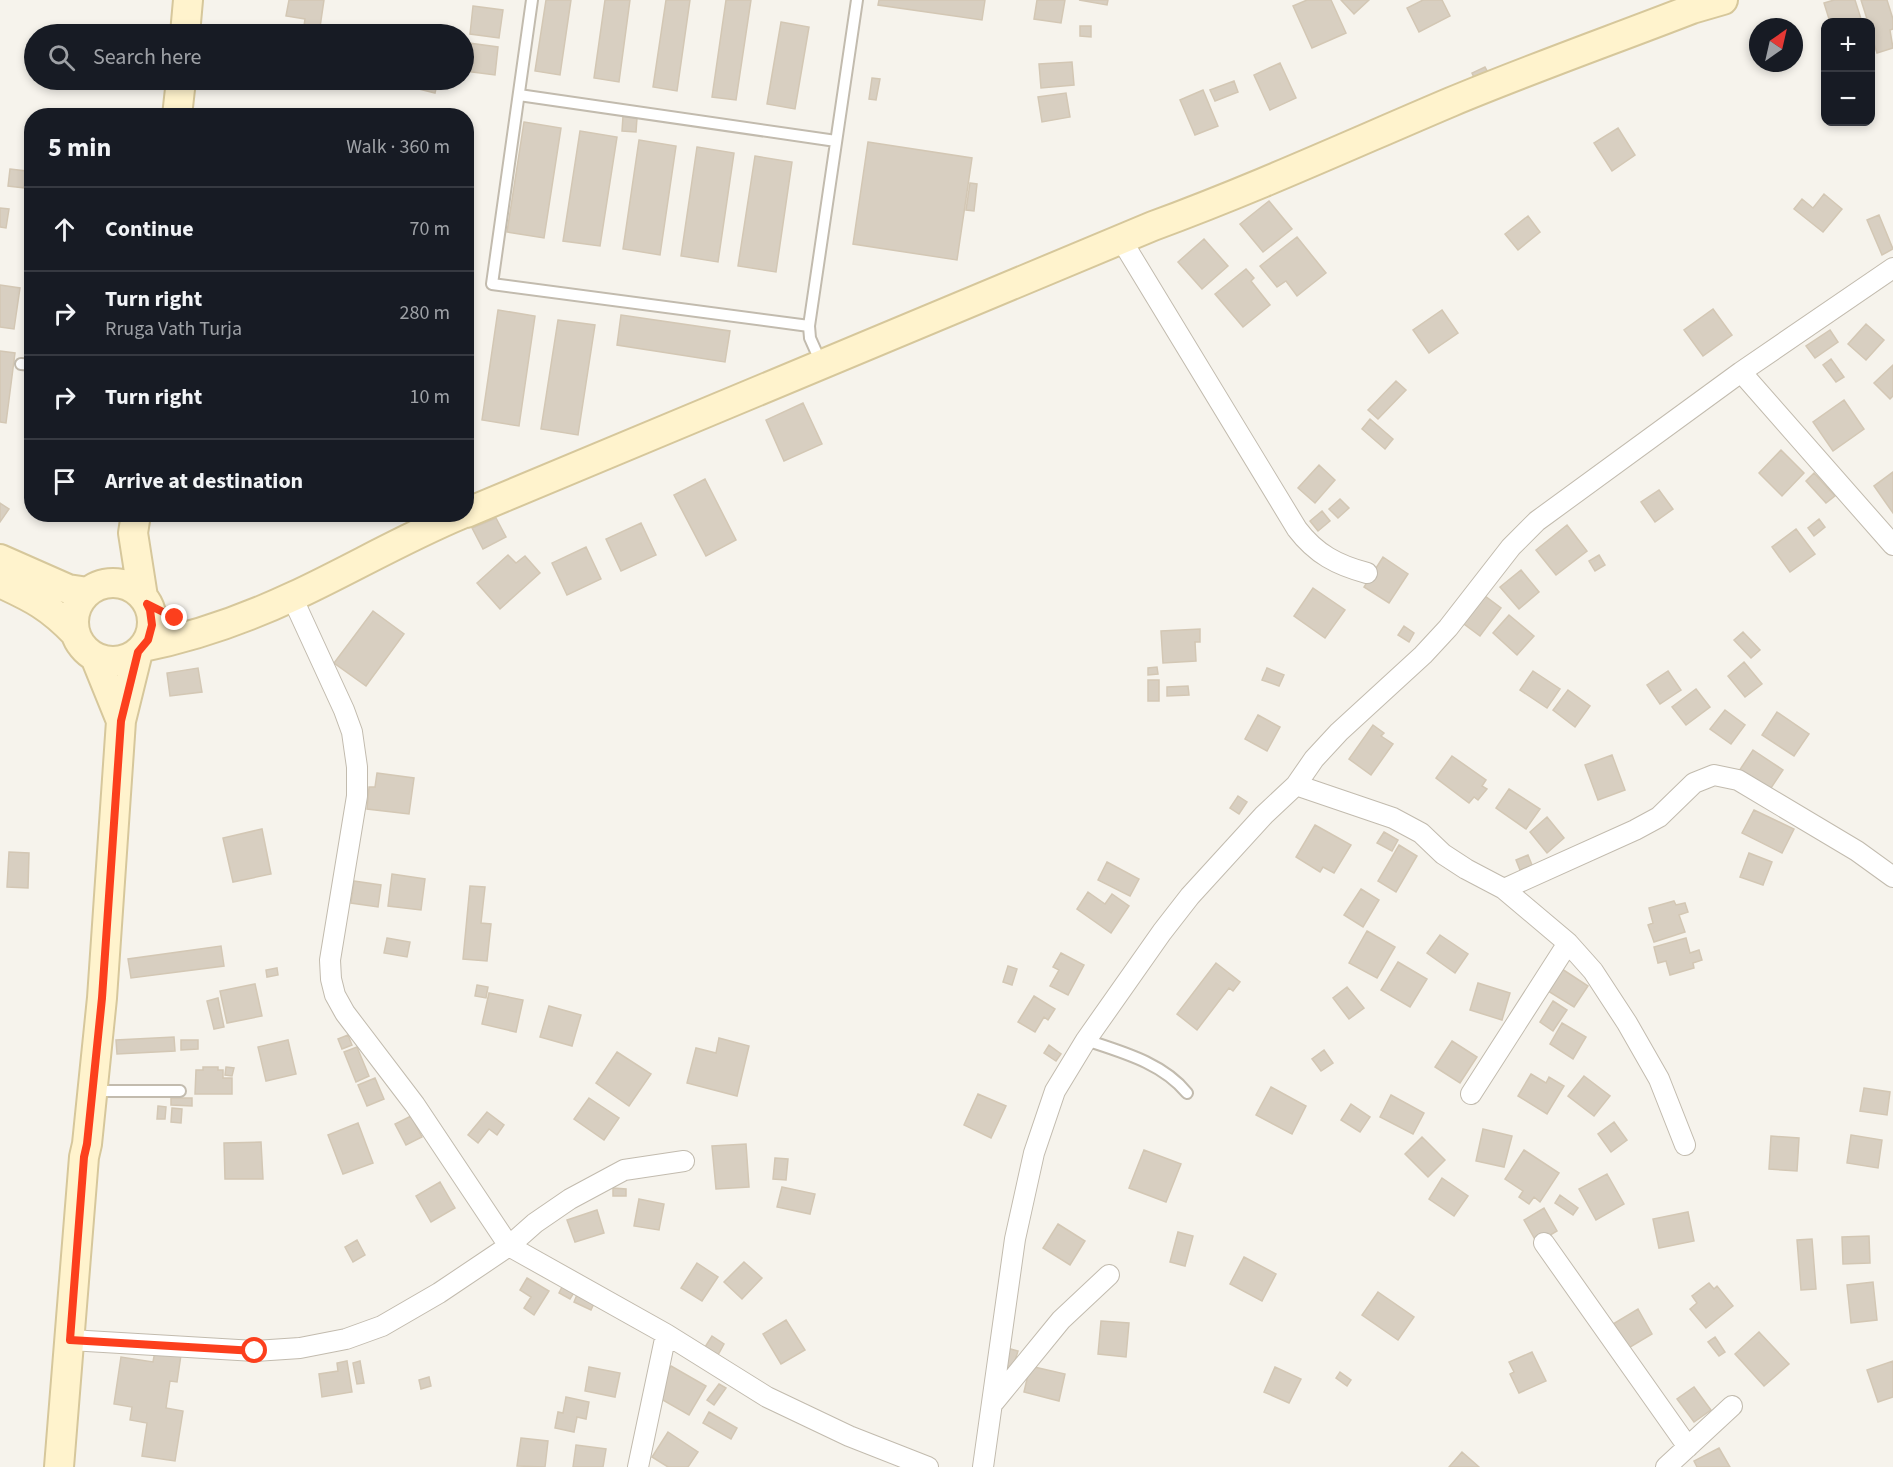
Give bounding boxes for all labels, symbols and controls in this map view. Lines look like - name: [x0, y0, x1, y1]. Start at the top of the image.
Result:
- north arrow: [1749, 18, 1803, 72]
- map controls: [1821, 18, 1875, 126]
- button: +: [1821, 18, 1875, 72]
- search box: [24, 24, 474, 90]
- icon: search: [45, 41, 78, 74]
- text: Search here: [93, 41, 201, 73]
- button: −: [1821, 72, 1875, 126]
- text: 5 min: [48, 129, 111, 166]
- text: Walk · 360 m: [346, 133, 450, 161]
- icon: ahead: [48, 213, 81, 246]
- text: Continue: [105, 213, 194, 245]
- text: 70 m: [410, 215, 450, 243]
- text: Turn right: [105, 283, 202, 315]
- icon: right: [48, 297, 81, 330]
- text: 280 m: [400, 299, 450, 327]
- text: Rruga Vath Turja: [105, 315, 242, 343]
- icon: right: [48, 381, 81, 414]
- text: Turn right: [105, 381, 202, 413]
- text: 10 m: [410, 383, 450, 411]
- icon: arrive: [48, 465, 81, 498]
- text: Arrive at destination: [105, 465, 303, 497]
- route end: [161, 604, 187, 630]
- route start: [241, 1337, 267, 1363]

